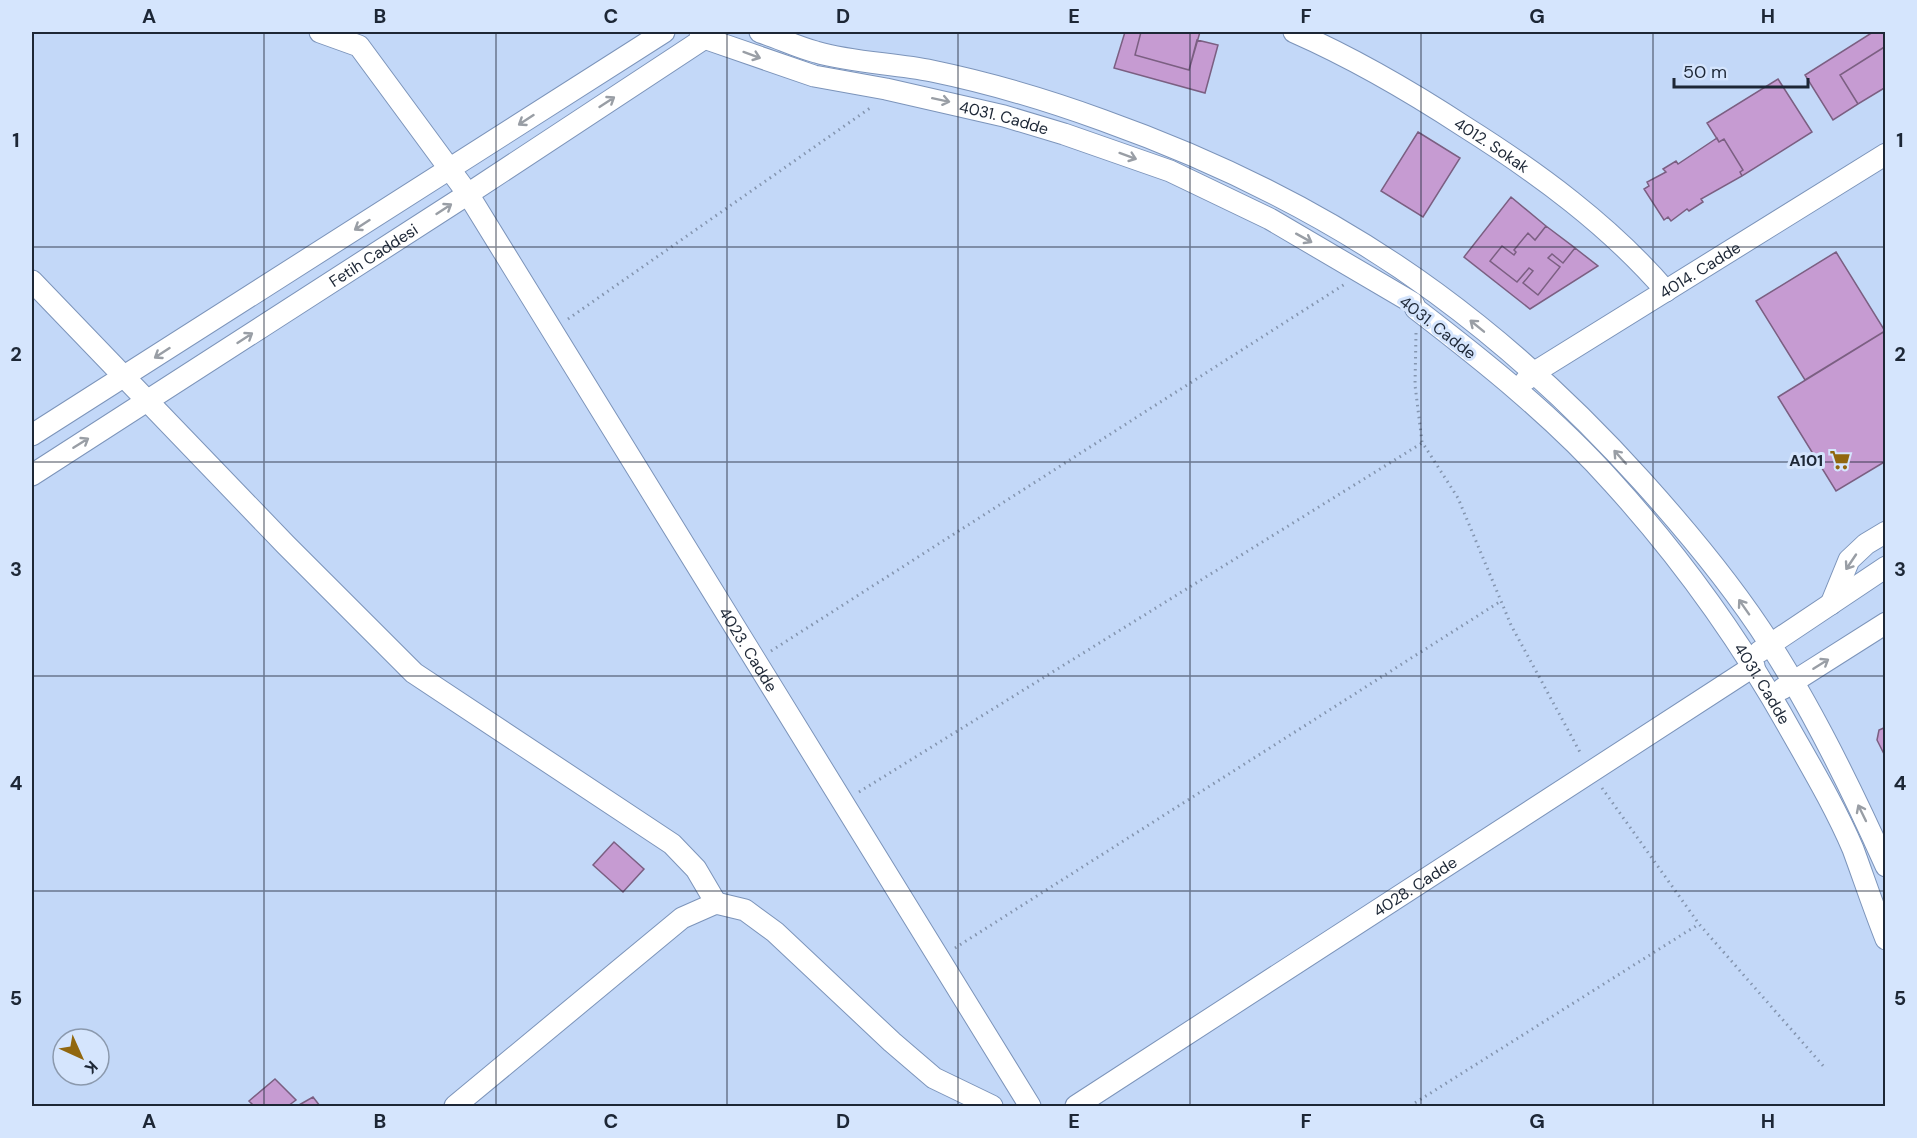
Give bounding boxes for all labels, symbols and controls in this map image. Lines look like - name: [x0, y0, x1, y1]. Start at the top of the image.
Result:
- text: A: [142, 3, 156, 29]
- text: B: [374, 3, 386, 29]
- text: C: [604, 3, 618, 29]
- text: D: [836, 3, 850, 29]
- text: E: [1068, 3, 1080, 29]
- text: F: [1300, 3, 1312, 29]
- text: G: [1529, 3, 1545, 29]
- text: H: [1761, 3, 1775, 29]
- one-way arrow: [742, 51, 761, 62]
- scale bar: [1674, 51, 1808, 89]
- text: 50 m: [1683, 60, 1727, 84]
- one-way arrow: [931, 95, 950, 107]
- one-way arrow: [598, 96, 615, 108]
- street label: 4031. Cadde: [957, 96, 1051, 140]
- street label: 4012. Sokak: [1450, 113, 1533, 178]
- one-way arrow: [518, 114, 535, 126]
- text: 1: [12, 127, 20, 153]
- text: 1: [1896, 127, 1904, 153]
- one-way arrow: [1118, 151, 1136, 162]
- one-way arrow: [435, 203, 452, 215]
- street label: Fetih Caddesi: [325, 219, 422, 292]
- one-way arrow: [354, 219, 371, 231]
- one-way arrow: [1295, 232, 1312, 244]
- street label: 4014. Cadde: [1655, 237, 1745, 303]
- street label: 4031. Cadde: [1395, 291, 1480, 364]
- one-way arrow: [1469, 319, 1485, 332]
- one-way arrow: [236, 332, 253, 344]
- text: 2: [10, 341, 22, 367]
- text: 2: [1894, 341, 1906, 367]
- one-way arrow: [155, 347, 171, 359]
- one-way arrow: [72, 437, 89, 449]
- supermarket icon: A101: [1828, 448, 1852, 472]
- one-way arrow: [1613, 450, 1627, 465]
- place label: A101: [1789, 450, 1823, 471]
- one-way arrow: [1845, 553, 1857, 569]
- text: 3: [10, 556, 22, 582]
- text: 3: [1894, 556, 1906, 582]
- one-way arrow: [1738, 600, 1750, 616]
- street label: 4023. Cadde: [714, 603, 782, 696]
- street label: 4031. Cadde: [1729, 639, 1795, 728]
- one-way arrow: [1812, 658, 1828, 670]
- text: 4: [10, 770, 23, 796]
- text: 4: [1894, 770, 1907, 796]
- one-way arrow: [1855, 804, 1867, 822]
- street label: 4028. Cadde: [1369, 852, 1461, 921]
- text: 5: [10, 985, 22, 1011]
- text: 5: [1894, 985, 1906, 1011]
- north arrow: [51, 1027, 111, 1087]
- text: K: [80, 1056, 102, 1079]
- text: A: [142, 1108, 156, 1134]
- text: B: [374, 1108, 386, 1134]
- text: C: [604, 1108, 618, 1134]
- text: D: [836, 1108, 850, 1134]
- text: E: [1068, 1108, 1080, 1134]
- text: F: [1300, 1108, 1312, 1134]
- text: G: [1529, 1108, 1545, 1134]
- text: H: [1761, 1108, 1775, 1134]

